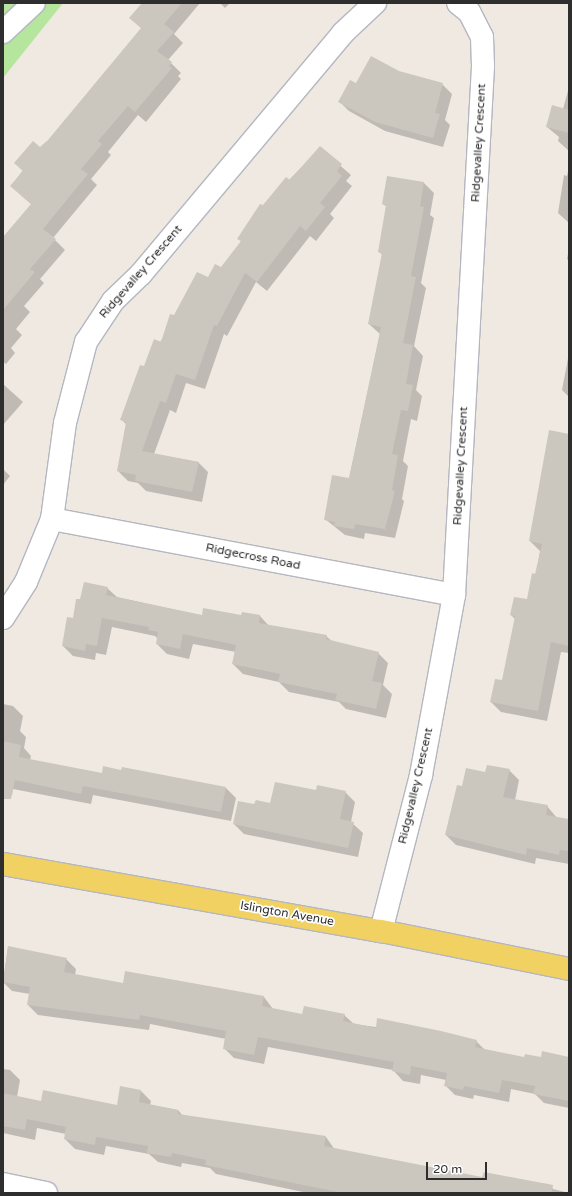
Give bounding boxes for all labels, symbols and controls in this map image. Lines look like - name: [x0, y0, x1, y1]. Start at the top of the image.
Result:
- street label: Ridgevalley Crescent: [469, 83, 489, 203]
- street label: Ridgevalley Crescent: [97, 222, 185, 322]
- street label: Ridgevalley Crescent: [451, 406, 471, 526]
- street label: Ridgecross Road: [204, 541, 302, 573]
- street label: Ridgevalley Crescent: [396, 726, 436, 846]
- street label: Islington Avenue: [239, 899, 335, 929]
- scale bar: [428, 1154, 489, 1180]
- text: 20 m: [433, 1162, 462, 1176]

